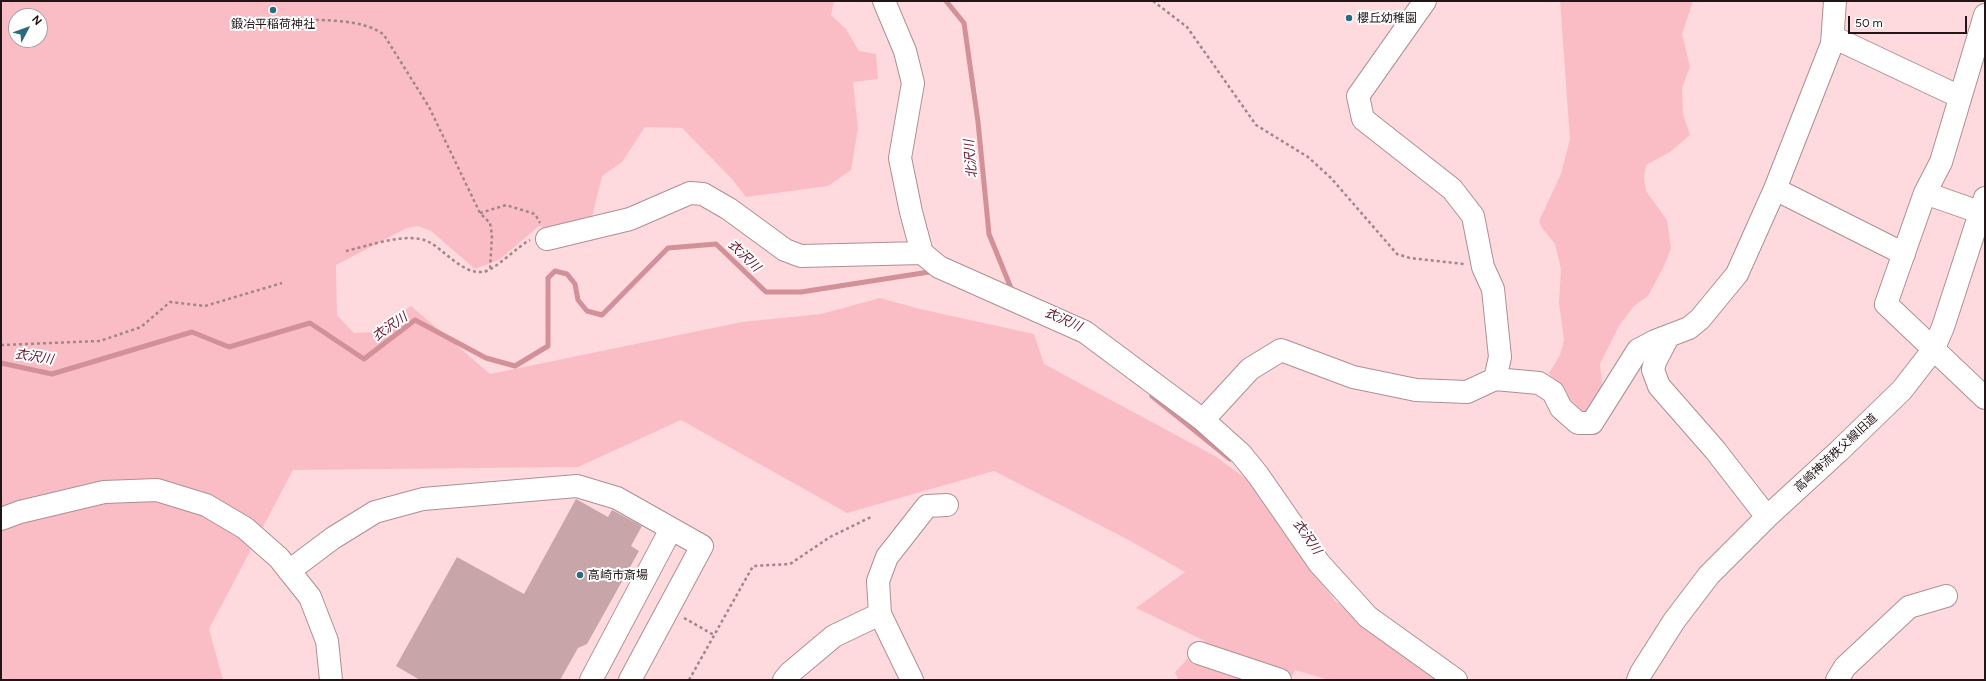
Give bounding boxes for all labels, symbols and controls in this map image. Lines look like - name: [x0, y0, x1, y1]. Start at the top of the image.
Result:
- marker: 鍛冶平稲荷神社: [268, 5, 278, 15]
- north arrow: [8, 8, 48, 48]
- scale bar: [1850, 8, 1969, 34]
- place label: 櫻丘幼稚園: [1357, 11, 1417, 25]
- text: N: [29, 13, 44, 28]
- marker: 櫻丘幼稚園: [1344, 13, 1354, 23]
- text: 50 m: [1855, 16, 1883, 30]
- place label: 鍛冶平稲荷神社: [231, 17, 315, 31]
- water label: 北沢川: [962, 139, 980, 179]
- water label: 衣沢川: [725, 237, 763, 275]
- water label: 衣沢川: [1042, 305, 1084, 335]
- water label: 衣沢川: [370, 309, 410, 345]
- water label: 衣沢川: [14, 346, 54, 368]
- street label: 高崎神流秩父線旧道: [1792, 411, 1880, 495]
- water label: 衣沢川: [1289, 517, 1325, 557]
- place label: 高崎市斎場: [588, 568, 648, 582]
- marker: 高崎市斎場: [575, 570, 585, 580]

